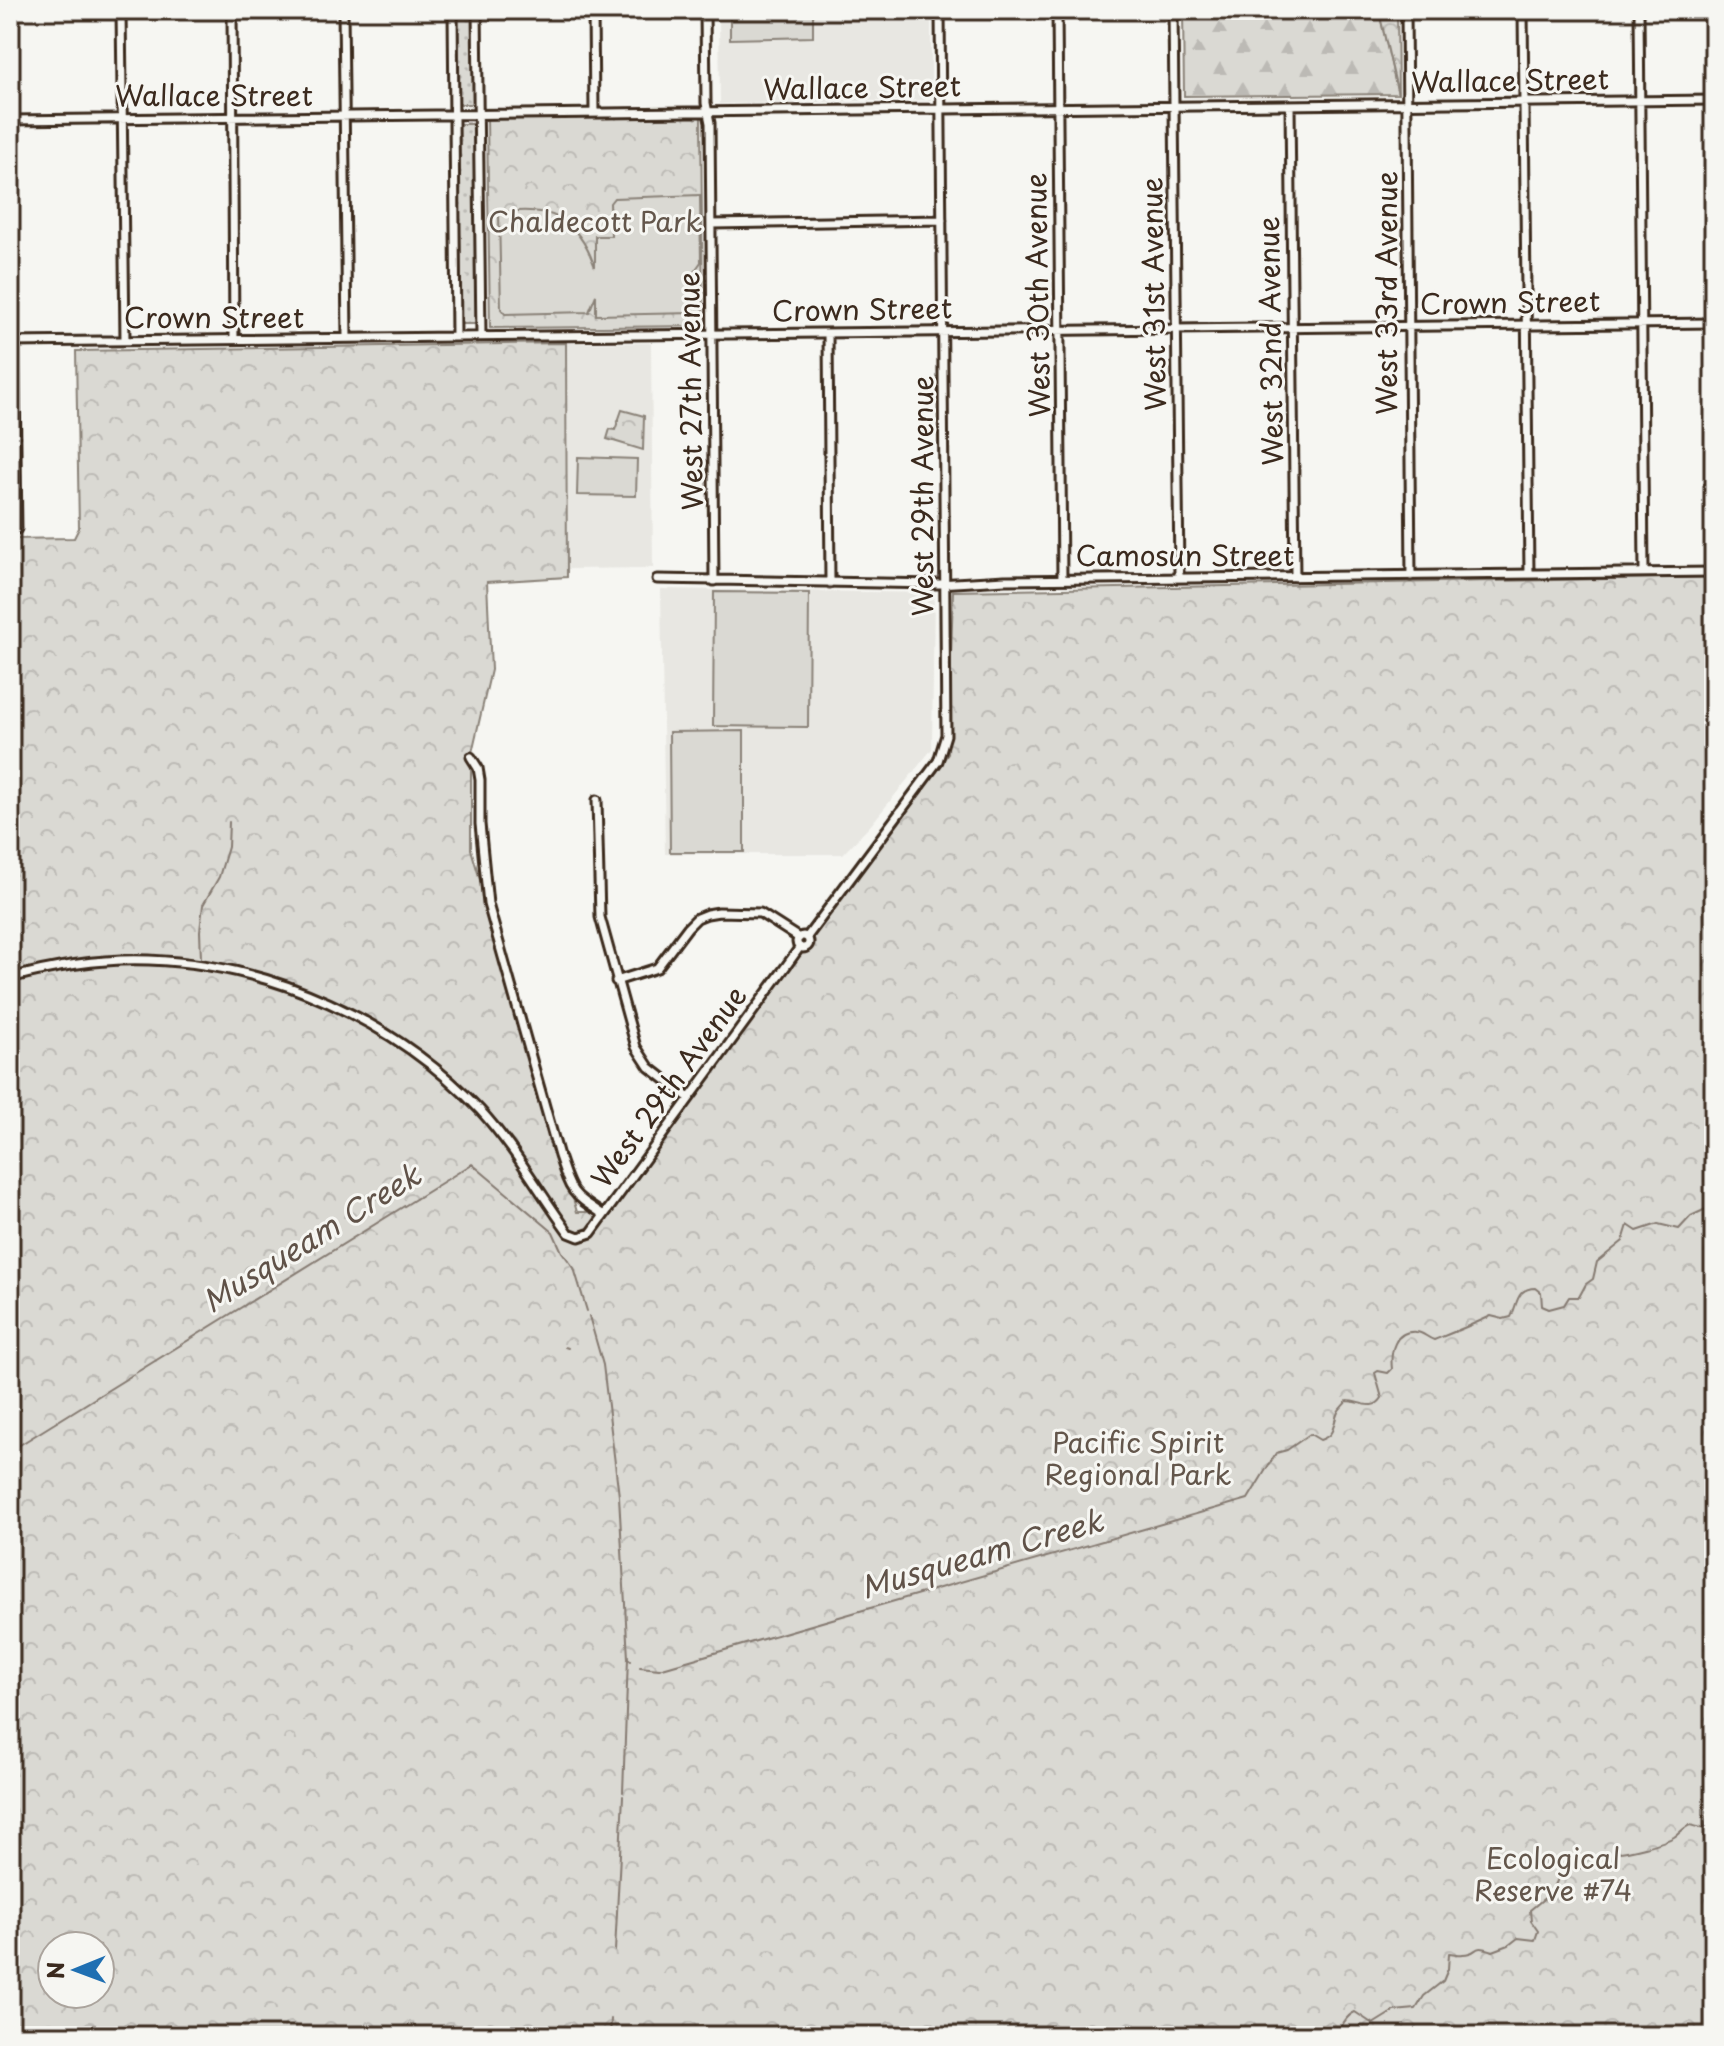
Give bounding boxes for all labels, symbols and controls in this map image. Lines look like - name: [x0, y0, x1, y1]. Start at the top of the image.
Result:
- street label: Wallace Street: [1411, 56, 1609, 103]
- street label: Wallace Street: [763, 63, 961, 110]
- street label: Wallace Street: [115, 73, 313, 116]
- street label: West 33rd Avenue: [1364, 171, 1407, 415]
- street label: West 30th Avenue: [1013, 172, 1060, 418]
- street label: West 31st Avenue: [1129, 177, 1176, 411]
- park label: Chaldecott Park: [488, 199, 702, 242]
- street label: West 32nd Avenue: [1246, 216, 1293, 466]
- street label: West 27th Avenue: [666, 271, 713, 511]
- street label: Crown Street: [1419, 278, 1600, 325]
- street label: Crown Street: [771, 285, 952, 332]
- street label: Crown Street: [124, 295, 304, 338]
- street label: West 29th Avenue: [900, 376, 943, 616]
- street label: Camosun Street: [1076, 533, 1294, 576]
- street label: West 29th Avenue: [580, 976, 756, 1196]
- water label: Musqueam Creek: [193, 1151, 430, 1322]
- park label: Pacific Spirit Regional Park: [1044, 1420, 1232, 1495]
- water label: Musqueam Creek: [855, 1496, 1109, 1609]
- park label: Ecological Reserve #74: [1474, 1836, 1632, 1911]
- north arrow: [36, 1930, 116, 2010]
- text: N: [38, 1961, 71, 1979]

